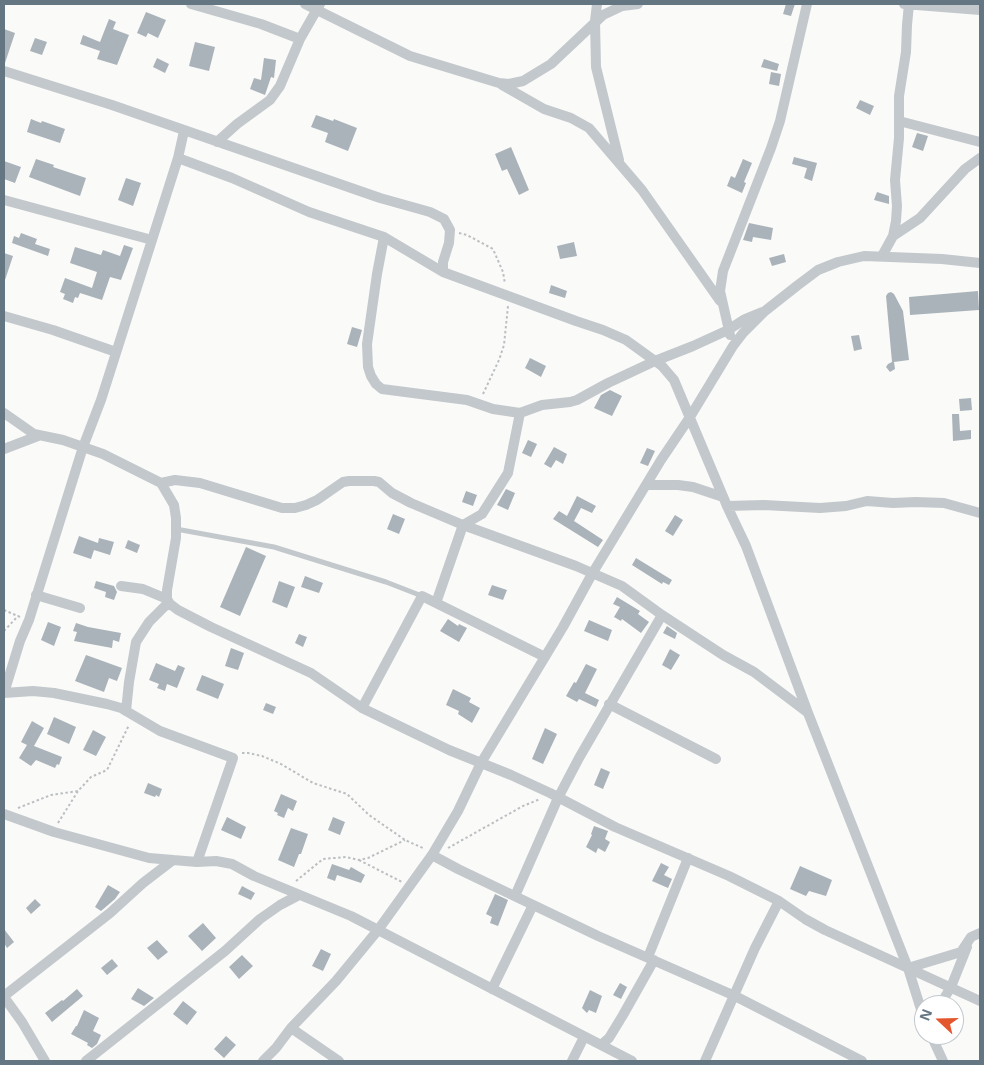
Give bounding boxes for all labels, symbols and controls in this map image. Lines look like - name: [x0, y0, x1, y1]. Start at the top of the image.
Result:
- north arrow: [914, 995, 964, 1045]
- text: N: [915, 1006, 936, 1024]

